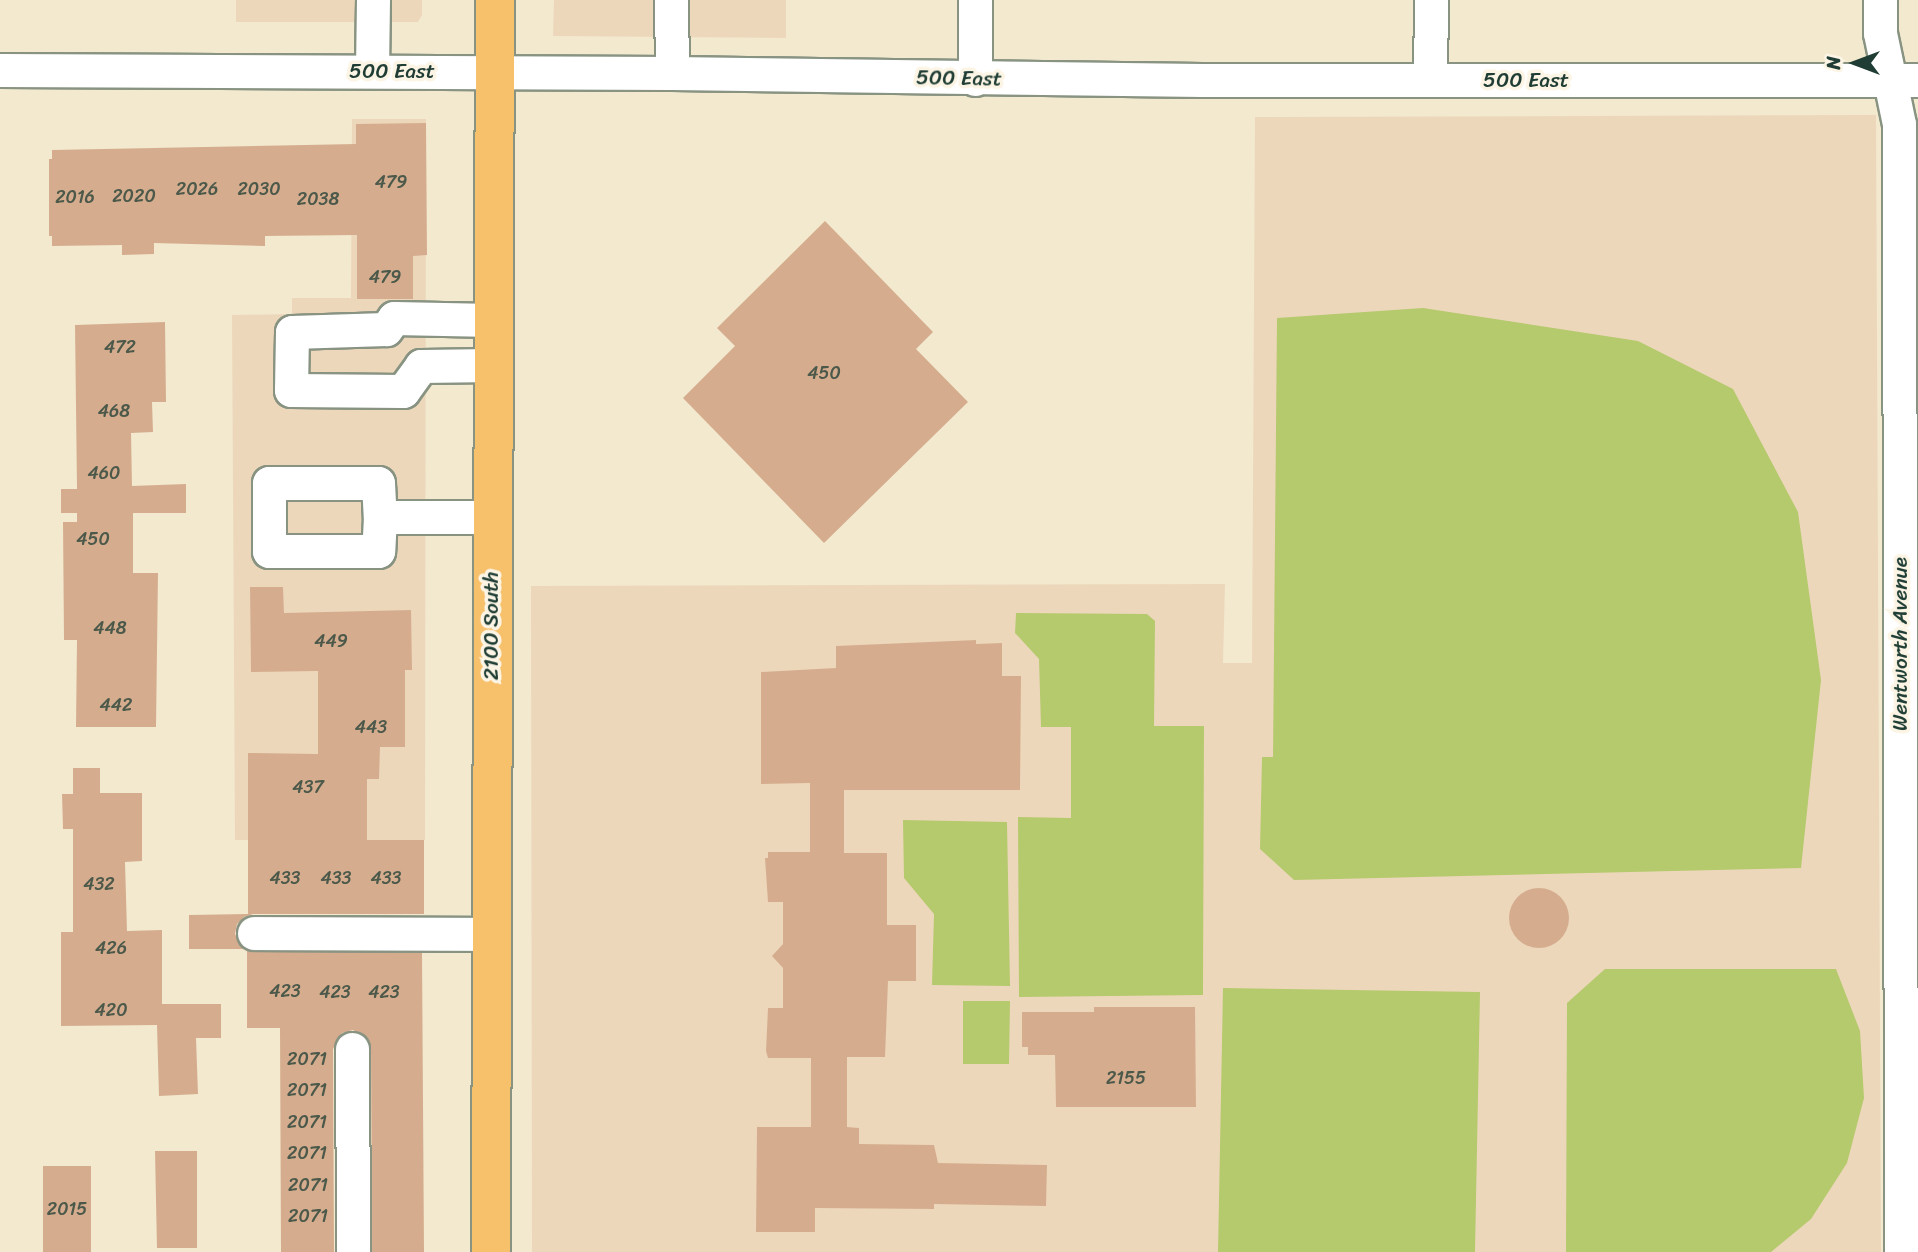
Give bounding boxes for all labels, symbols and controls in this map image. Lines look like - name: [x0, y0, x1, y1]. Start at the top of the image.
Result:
- north arrow: [1820, 28, 1890, 98]
- text: N: [1817, 56, 1850, 70]
- street label: 500 East: [349, 58, 435, 84]
- street label: 500 East: [916, 65, 1002, 91]
- street label: 500 East: [1483, 67, 1569, 93]
- house number: 479: [375, 171, 407, 193]
- house number: 2026: [176, 178, 218, 200]
- house number: 2030: [237, 178, 281, 200]
- house number: 2020: [112, 185, 156, 207]
- house number: 2016: [55, 186, 95, 208]
- house number: 2038: [297, 188, 339, 210]
- house number: 479: [369, 266, 401, 288]
- house number: 472: [104, 336, 136, 358]
- house number: 450: [807, 362, 841, 384]
- house number: 468: [98, 400, 130, 422]
- house number: 460: [88, 462, 120, 484]
- house number: 450: [76, 528, 110, 550]
- street label: Wentworth Avenue: [1887, 557, 1913, 731]
- street label: 2100 South: [478, 572, 504, 680]
- house number: 448: [93, 617, 127, 639]
- house number: 449: [314, 630, 348, 652]
- house number: 442: [100, 694, 132, 716]
- house number: 443: [355, 716, 387, 738]
- house number: 437: [292, 776, 324, 798]
- house number: 433: [269, 867, 301, 889]
- house number: 433: [320, 867, 352, 889]
- house number: 433: [370, 867, 402, 889]
- house number: 432: [83, 873, 115, 895]
- house number: 426: [95, 937, 127, 959]
- house number: 423: [269, 980, 301, 1002]
- house number: 423: [319, 981, 351, 1003]
- house number: 423: [368, 981, 400, 1003]
- house number: 420: [94, 999, 128, 1021]
- house number: 2071: [287, 1048, 327, 1070]
- house number: 2155: [1106, 1067, 1146, 1089]
- house number: 2071: [287, 1079, 327, 1101]
- house number: 2071: [287, 1111, 327, 1133]
- house number: 2071: [287, 1142, 327, 1164]
- house number: 2071: [288, 1174, 328, 1196]
- house number: 2015: [47, 1198, 87, 1220]
- house number: 2071: [288, 1205, 328, 1227]

